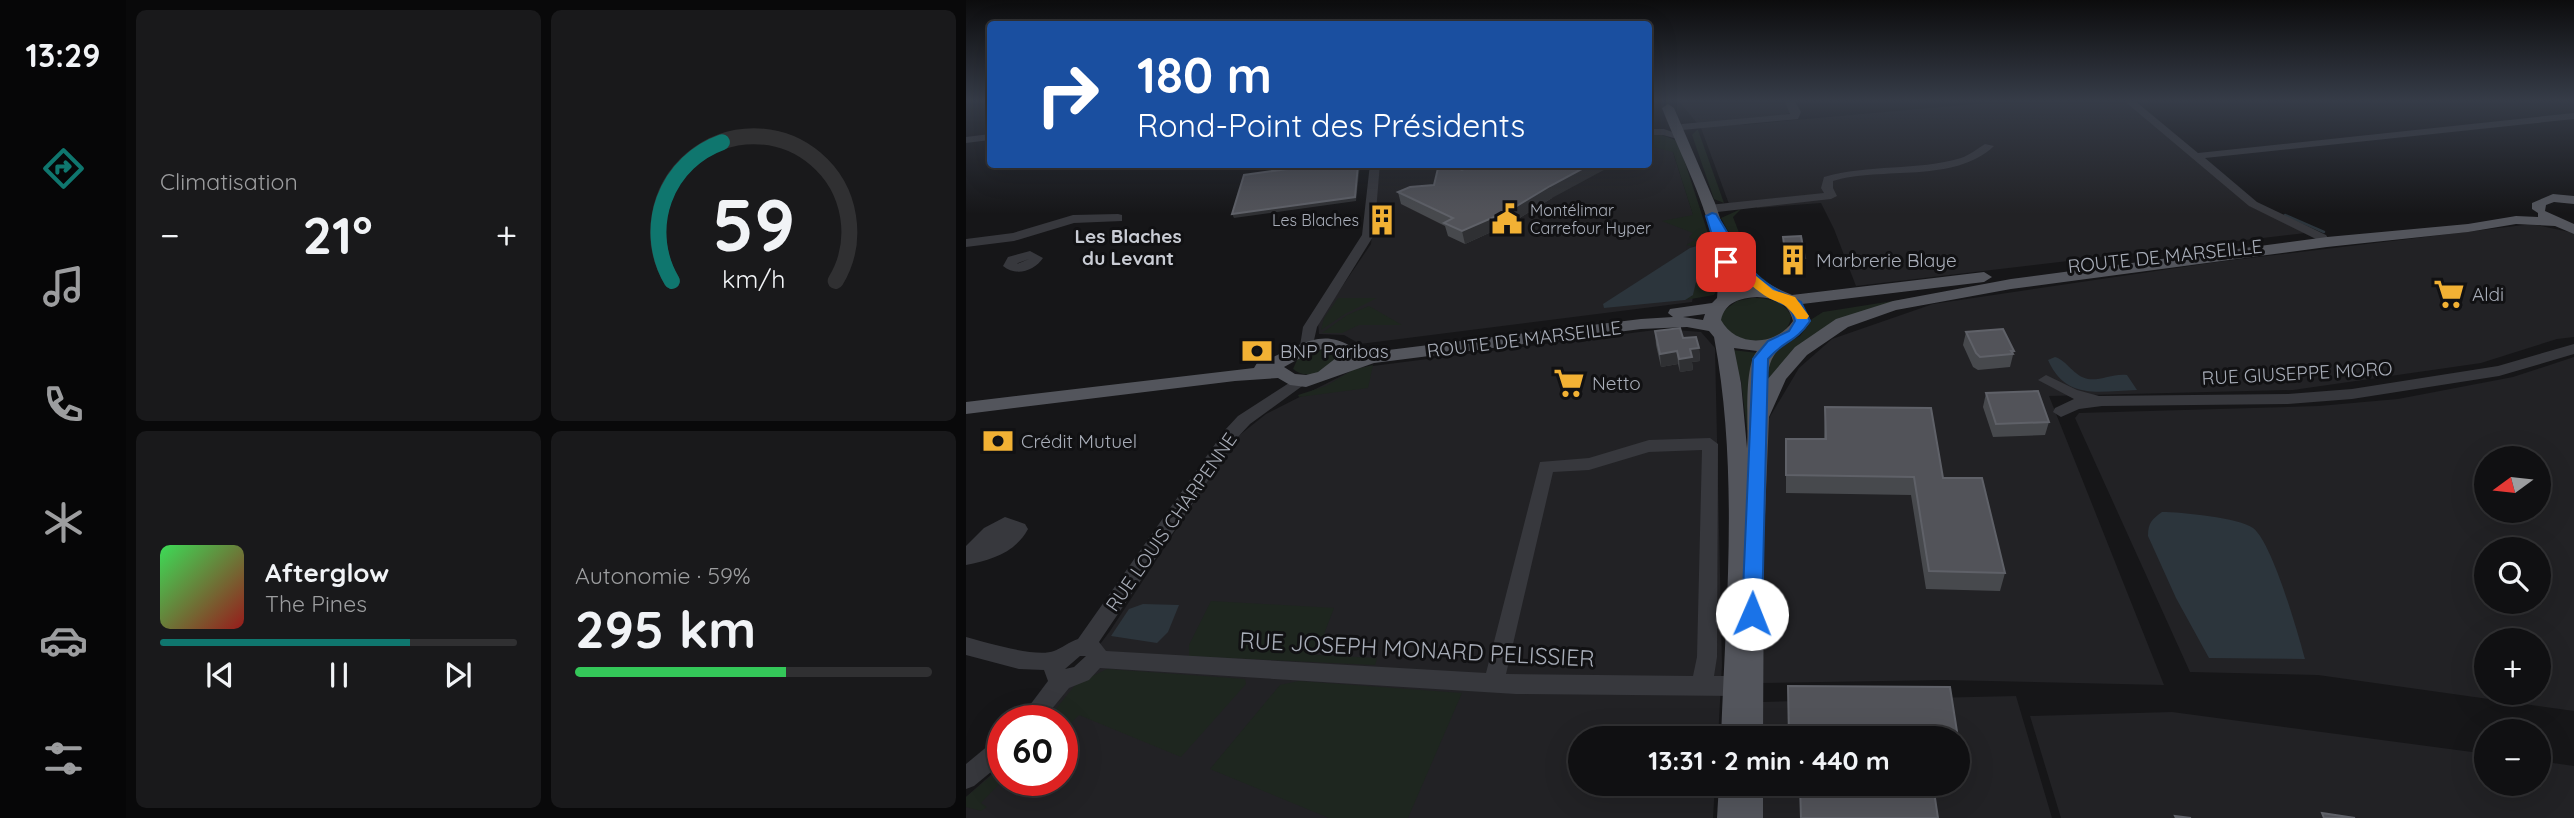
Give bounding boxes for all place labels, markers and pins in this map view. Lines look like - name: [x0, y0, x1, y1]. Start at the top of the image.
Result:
- place label: Montélimar Carrefour Hyper: [1530, 200, 1651, 238]
- public building icon: Montélimar Carrefour Hyper: [1490, 202, 1524, 236]
- building icon: Les Blaches: [1365, 203, 1399, 237]
- place label: Les Blaches: [1272, 210, 1359, 230]
- pin: [1696, 232, 1756, 292]
- building icon: Marbrerie Blaye: [1776, 243, 1810, 277]
- place label: Marbrerie Blaye: [1816, 248, 1957, 272]
- supermarket icon: Aldi: [2432, 277, 2466, 311]
- place label: Aldi: [2472, 282, 2504, 306]
- bank icon: BNP Paribas: [1240, 334, 1274, 368]
- place label: BNP Paribas: [1280, 339, 1389, 363]
- supermarket icon: Netto: [1552, 366, 1586, 400]
- place label: Netto: [1592, 371, 1641, 395]
- bank icon: Crédit Mutuel: [981, 424, 1015, 458]
- place label: Crédit Mutuel: [1021, 429, 1137, 453]

